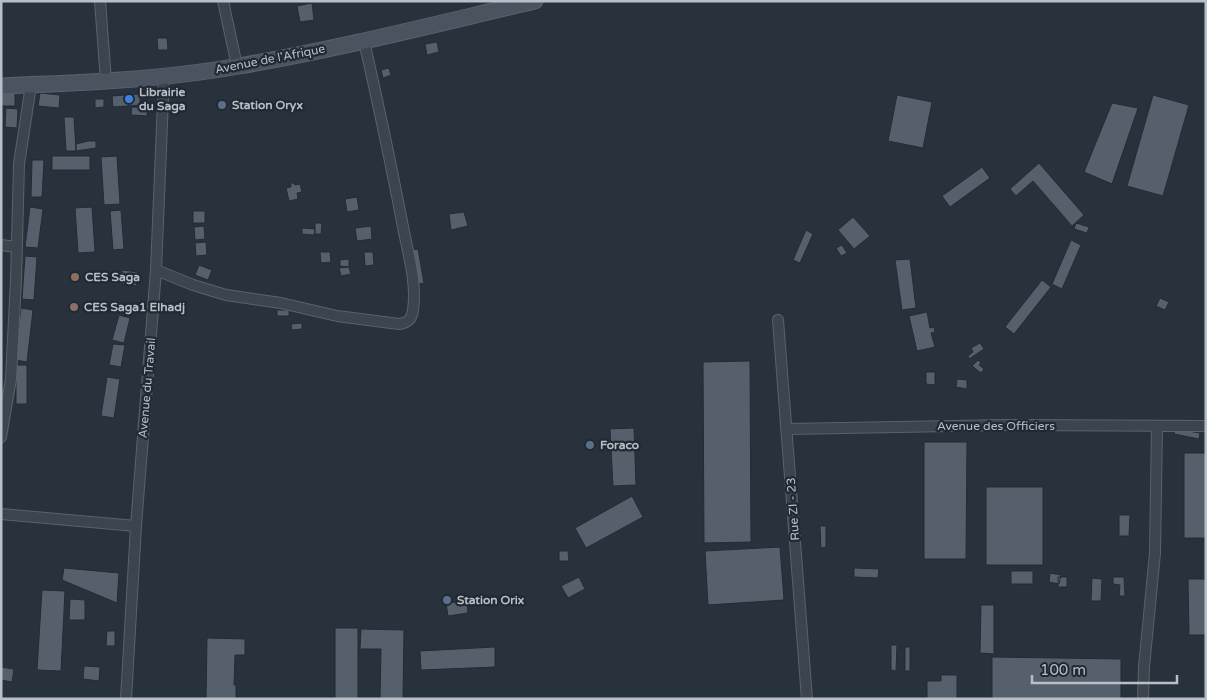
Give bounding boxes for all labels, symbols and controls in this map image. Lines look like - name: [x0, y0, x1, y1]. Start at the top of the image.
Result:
- street label: Avenue de l'Afrique: [214, 41, 326, 77]
- place label: Librairie du Saga: [139, 85, 186, 114]
- marker: Librairie du Saga: [123, 93, 135, 105]
- place label: Station Oryx: [232, 98, 304, 113]
- marker: Station Oryx: [216, 99, 228, 111]
- place label: CES Saga: [85, 270, 140, 285]
- marker: CES Saga: [69, 271, 81, 283]
- place label: CES Saga1 Elhadj: [84, 300, 185, 315]
- marker: CES Saga1 Elhadj: [68, 301, 80, 313]
- street label: Avenue du Travail: [136, 337, 158, 439]
- street label: Avenue des Officiers: [937, 419, 1055, 433]
- place label: Foraco: [600, 438, 639, 452]
- marker: Foraco: [584, 439, 596, 451]
- street label: Rue ZI - 23: [784, 477, 802, 541]
- place label: Station Orix: [457, 593, 525, 607]
- marker: Station Orix: [441, 594, 453, 606]
- scale bar: [1032, 652, 1177, 684]
- text: 100 m: [1040, 661, 1086, 679]

